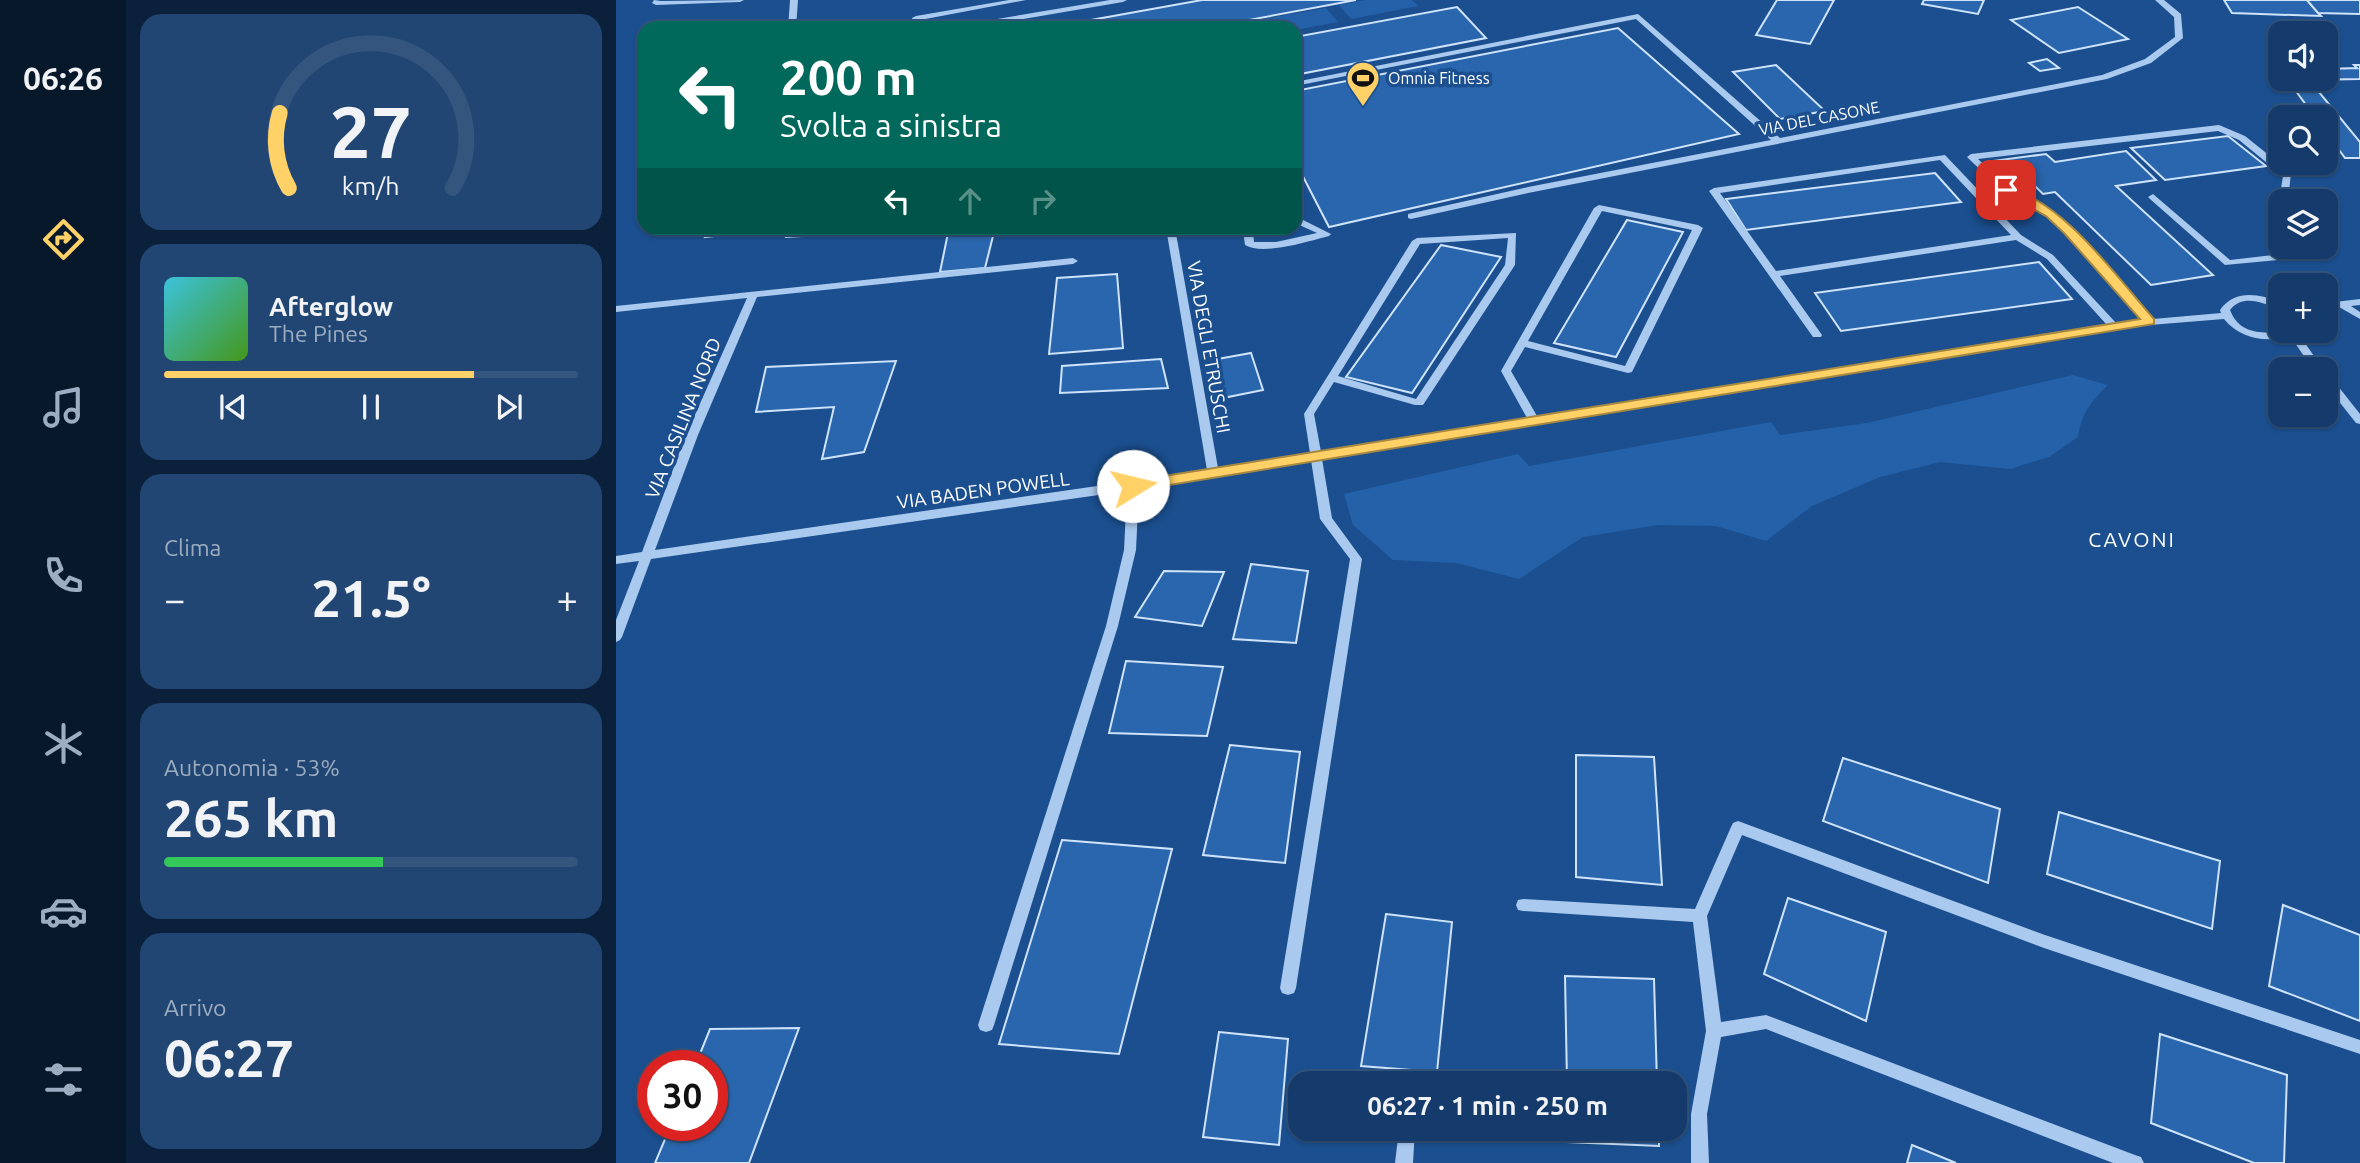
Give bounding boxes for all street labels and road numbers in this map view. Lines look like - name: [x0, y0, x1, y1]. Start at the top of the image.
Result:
- street label: VIA DEL CASONE: [1757, 97, 1881, 139]
- street label: VIA DEGLI ETRUSCHI: [1183, 259, 1235, 435]
- street label: VIA CASILINA NORD: [641, 334, 725, 502]
- street label: VIA BADEN POWELL: [895, 467, 1071, 513]

